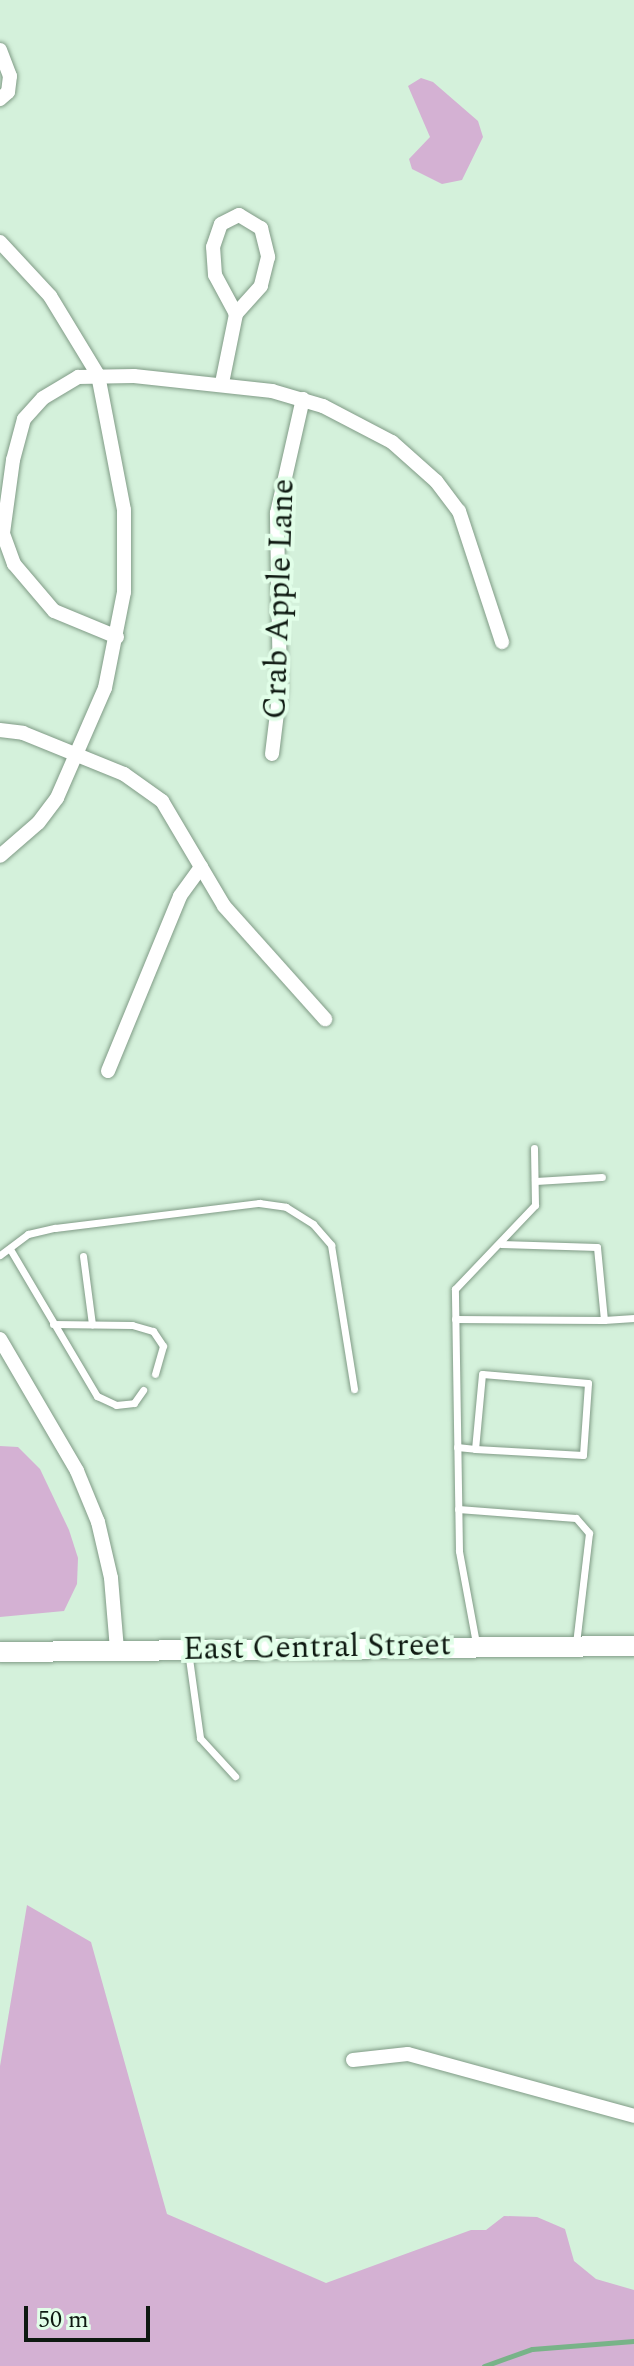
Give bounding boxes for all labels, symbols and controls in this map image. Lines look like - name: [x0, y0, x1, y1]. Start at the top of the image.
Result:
- street label: Crab Apple Lane: [257, 478, 303, 720]
- street label: East Central Street: [183, 1626, 451, 1670]
- scale bar: [28, 2290, 154, 2340]
- text: 50 m: [38, 2302, 89, 2338]

